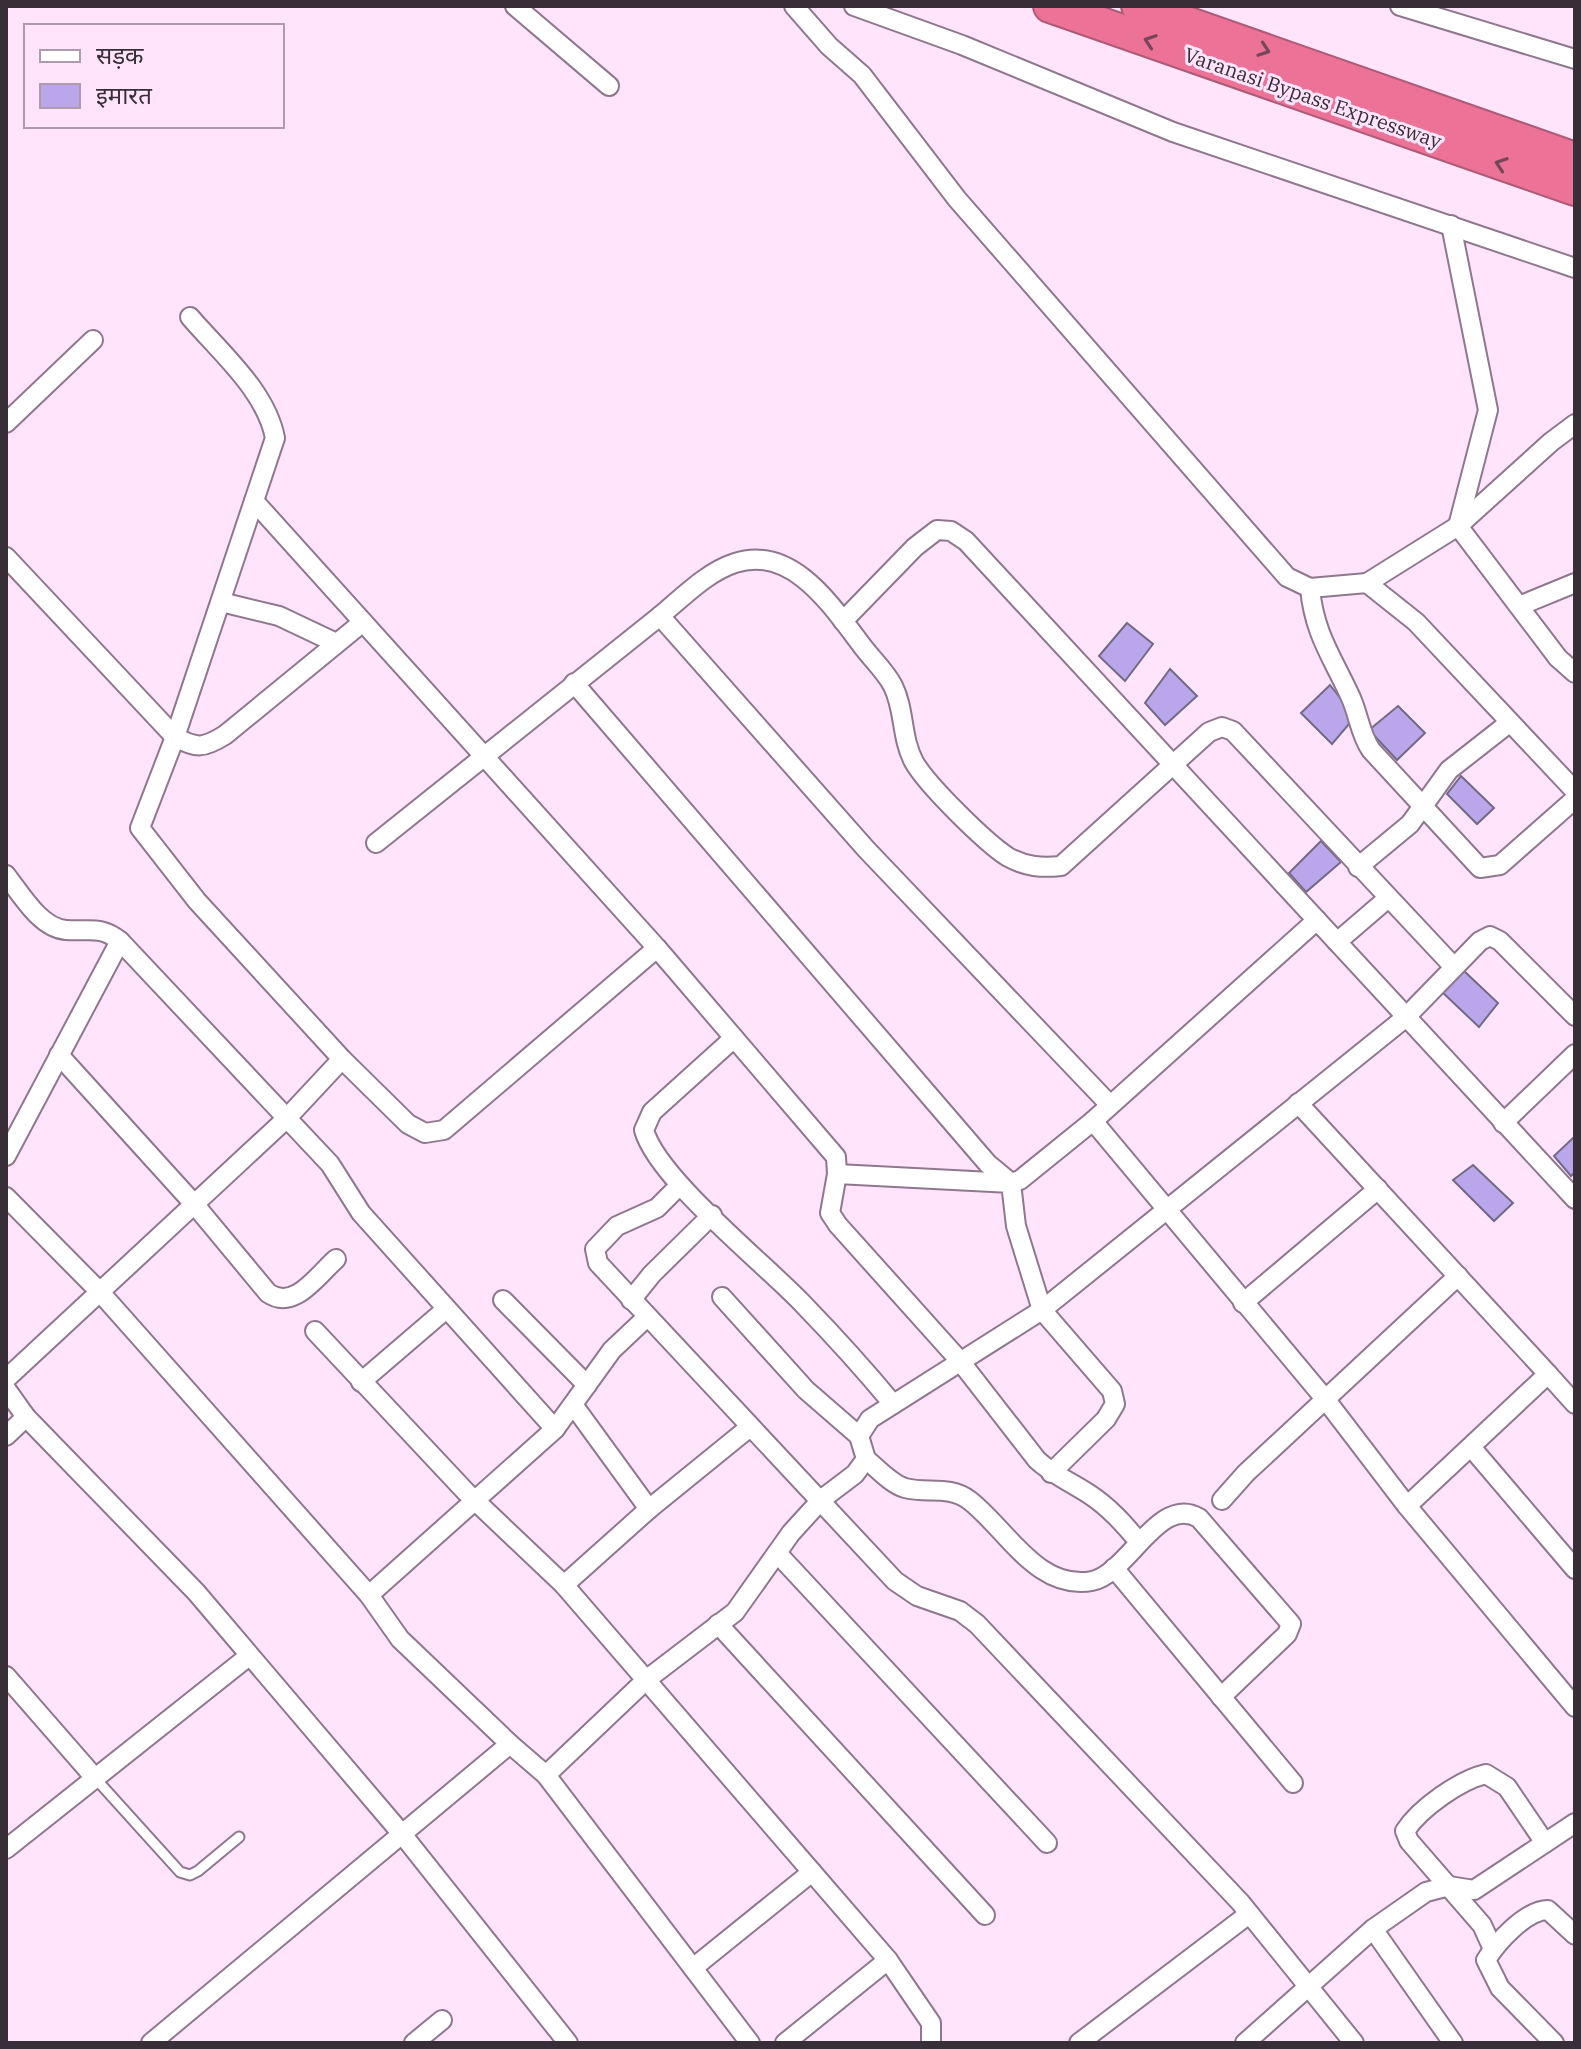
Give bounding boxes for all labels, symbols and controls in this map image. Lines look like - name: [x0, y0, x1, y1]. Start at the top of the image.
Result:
- legend: [24, 24, 284, 128]
- one-way arrow: [1144, 34, 1158, 51]
- text: सड़क: [96, 39, 144, 71]
- street label: Varanasi Bypass Expressway: [1181, 41, 1446, 154]
- one-way arrow: [1256, 41, 1270, 57]
- text: इमारत: [96, 79, 153, 111]
- one-way arrow: [1495, 157, 1509, 173]

